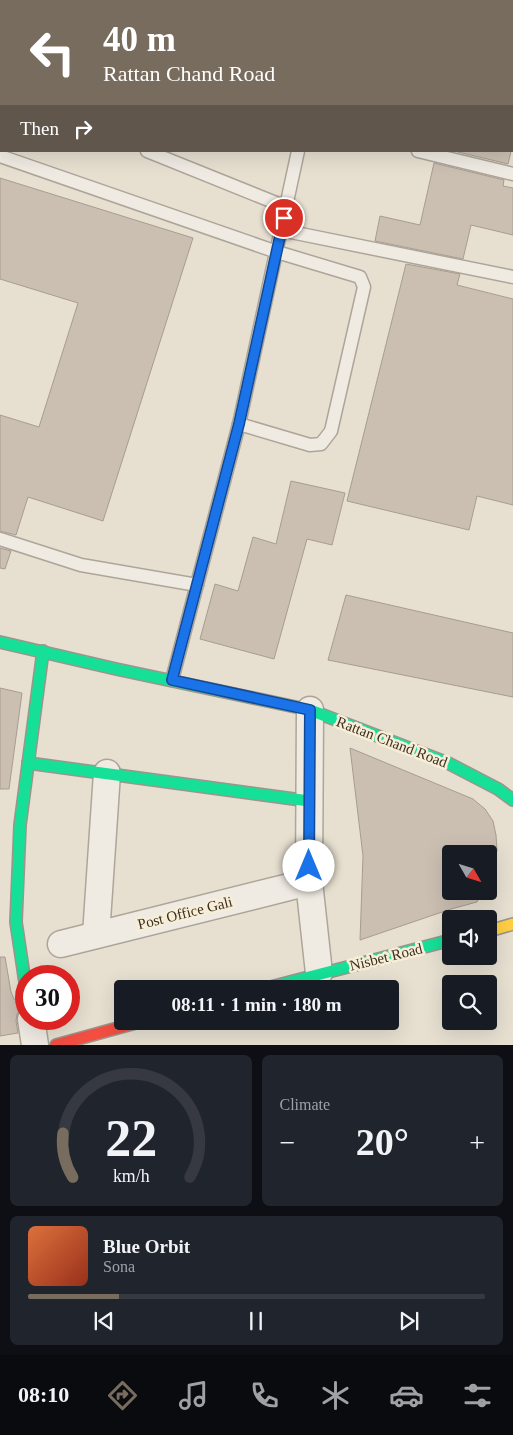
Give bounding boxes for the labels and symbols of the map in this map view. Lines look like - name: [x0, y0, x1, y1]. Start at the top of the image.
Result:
- pin: [263, 197, 305, 239]
- street label: Rattan Chand Road: [334, 713, 450, 771]
- position arrow: [282, 839, 334, 891]
- north arrow: [442, 845, 498, 900]
- street label: Post Office Gali: [136, 893, 234, 933]
- street label: Nisbet Road: [348, 940, 425, 974]
- speed limit sign: 30: [15, 965, 80, 1030]

